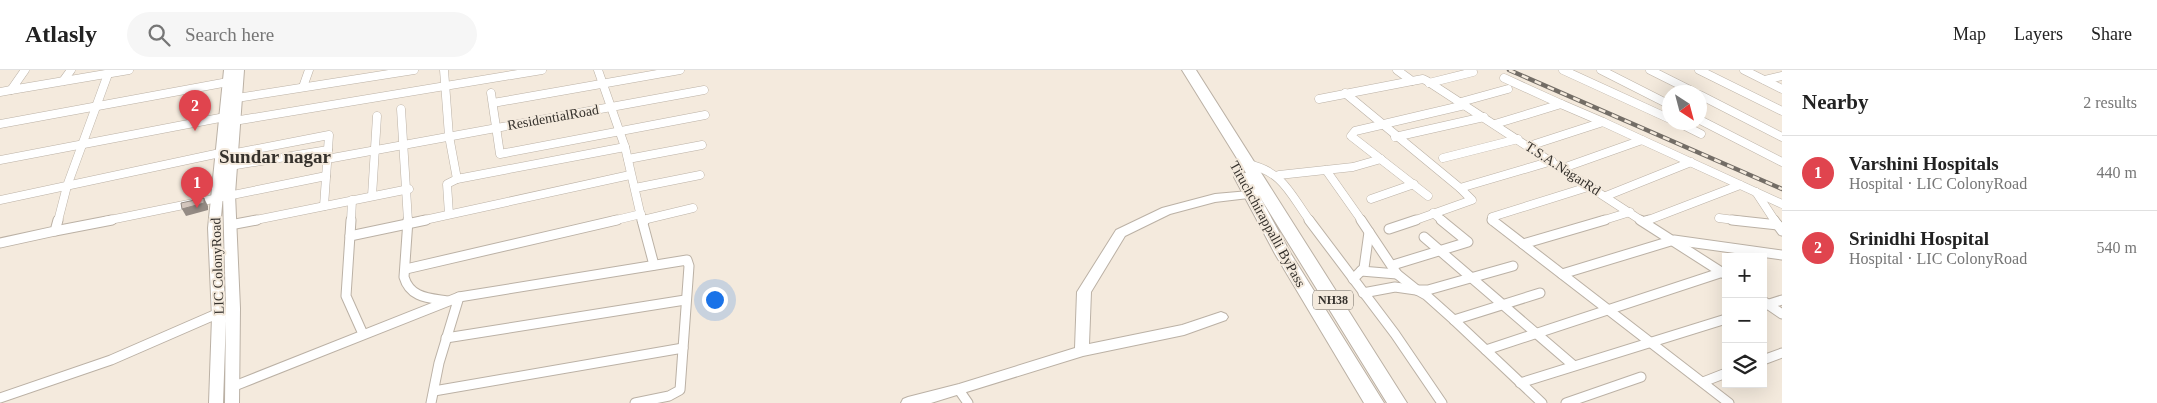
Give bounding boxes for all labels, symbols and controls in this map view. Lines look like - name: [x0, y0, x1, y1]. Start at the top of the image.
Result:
- search box: [127, 12, 477, 57]
- text: Atlasly: [25, 21, 97, 47]
- icon: search: [145, 21, 173, 49]
- text: Search here: [185, 24, 274, 45]
- text: Map: [1953, 24, 1986, 44]
- text: Layers: [2014, 24, 2063, 44]
- text: Share: [2091, 24, 2132, 44]
- north arrow: [1662, 85, 1707, 130]
- pin: 2: [179, 90, 211, 131]
- text: Nearby: [1802, 90, 1869, 114]
- text: 2 results: [2083, 94, 2137, 111]
- street label: ResidentialRoad: [506, 102, 600, 133]
- street label: T.S.A.NagarRd: [1522, 139, 1603, 198]
- district label: Sundar nagar: [219, 146, 332, 167]
- text: Varshini Hospitals: [1849, 153, 1999, 174]
- street label: Tiruchchirappalli ByPass: [1227, 159, 1308, 290]
- text: 1: [1814, 164, 1822, 181]
- text: 440 m: [2097, 164, 2137, 181]
- pin: 1: [181, 167, 213, 208]
- text: Hospital · LIC ColonyRoad: [1849, 175, 2027, 192]
- street label: LIC ColonyRoad: [208, 217, 227, 315]
- text: Srinidhi Hospital: [1849, 228, 1989, 249]
- text: 2: [1814, 239, 1822, 256]
- text: 540 m: [2097, 239, 2137, 256]
- text: Hospital · LIC ColonyRoad: [1849, 250, 2027, 267]
- map controls: [1722, 253, 1767, 388]
- button: +: [1722, 253, 1767, 298]
- your location: [702, 287, 728, 313]
- road number: NH38: [1313, 290, 1353, 310]
- button: −: [1722, 298, 1767, 343]
- button: layers: [1722, 343, 1767, 388]

